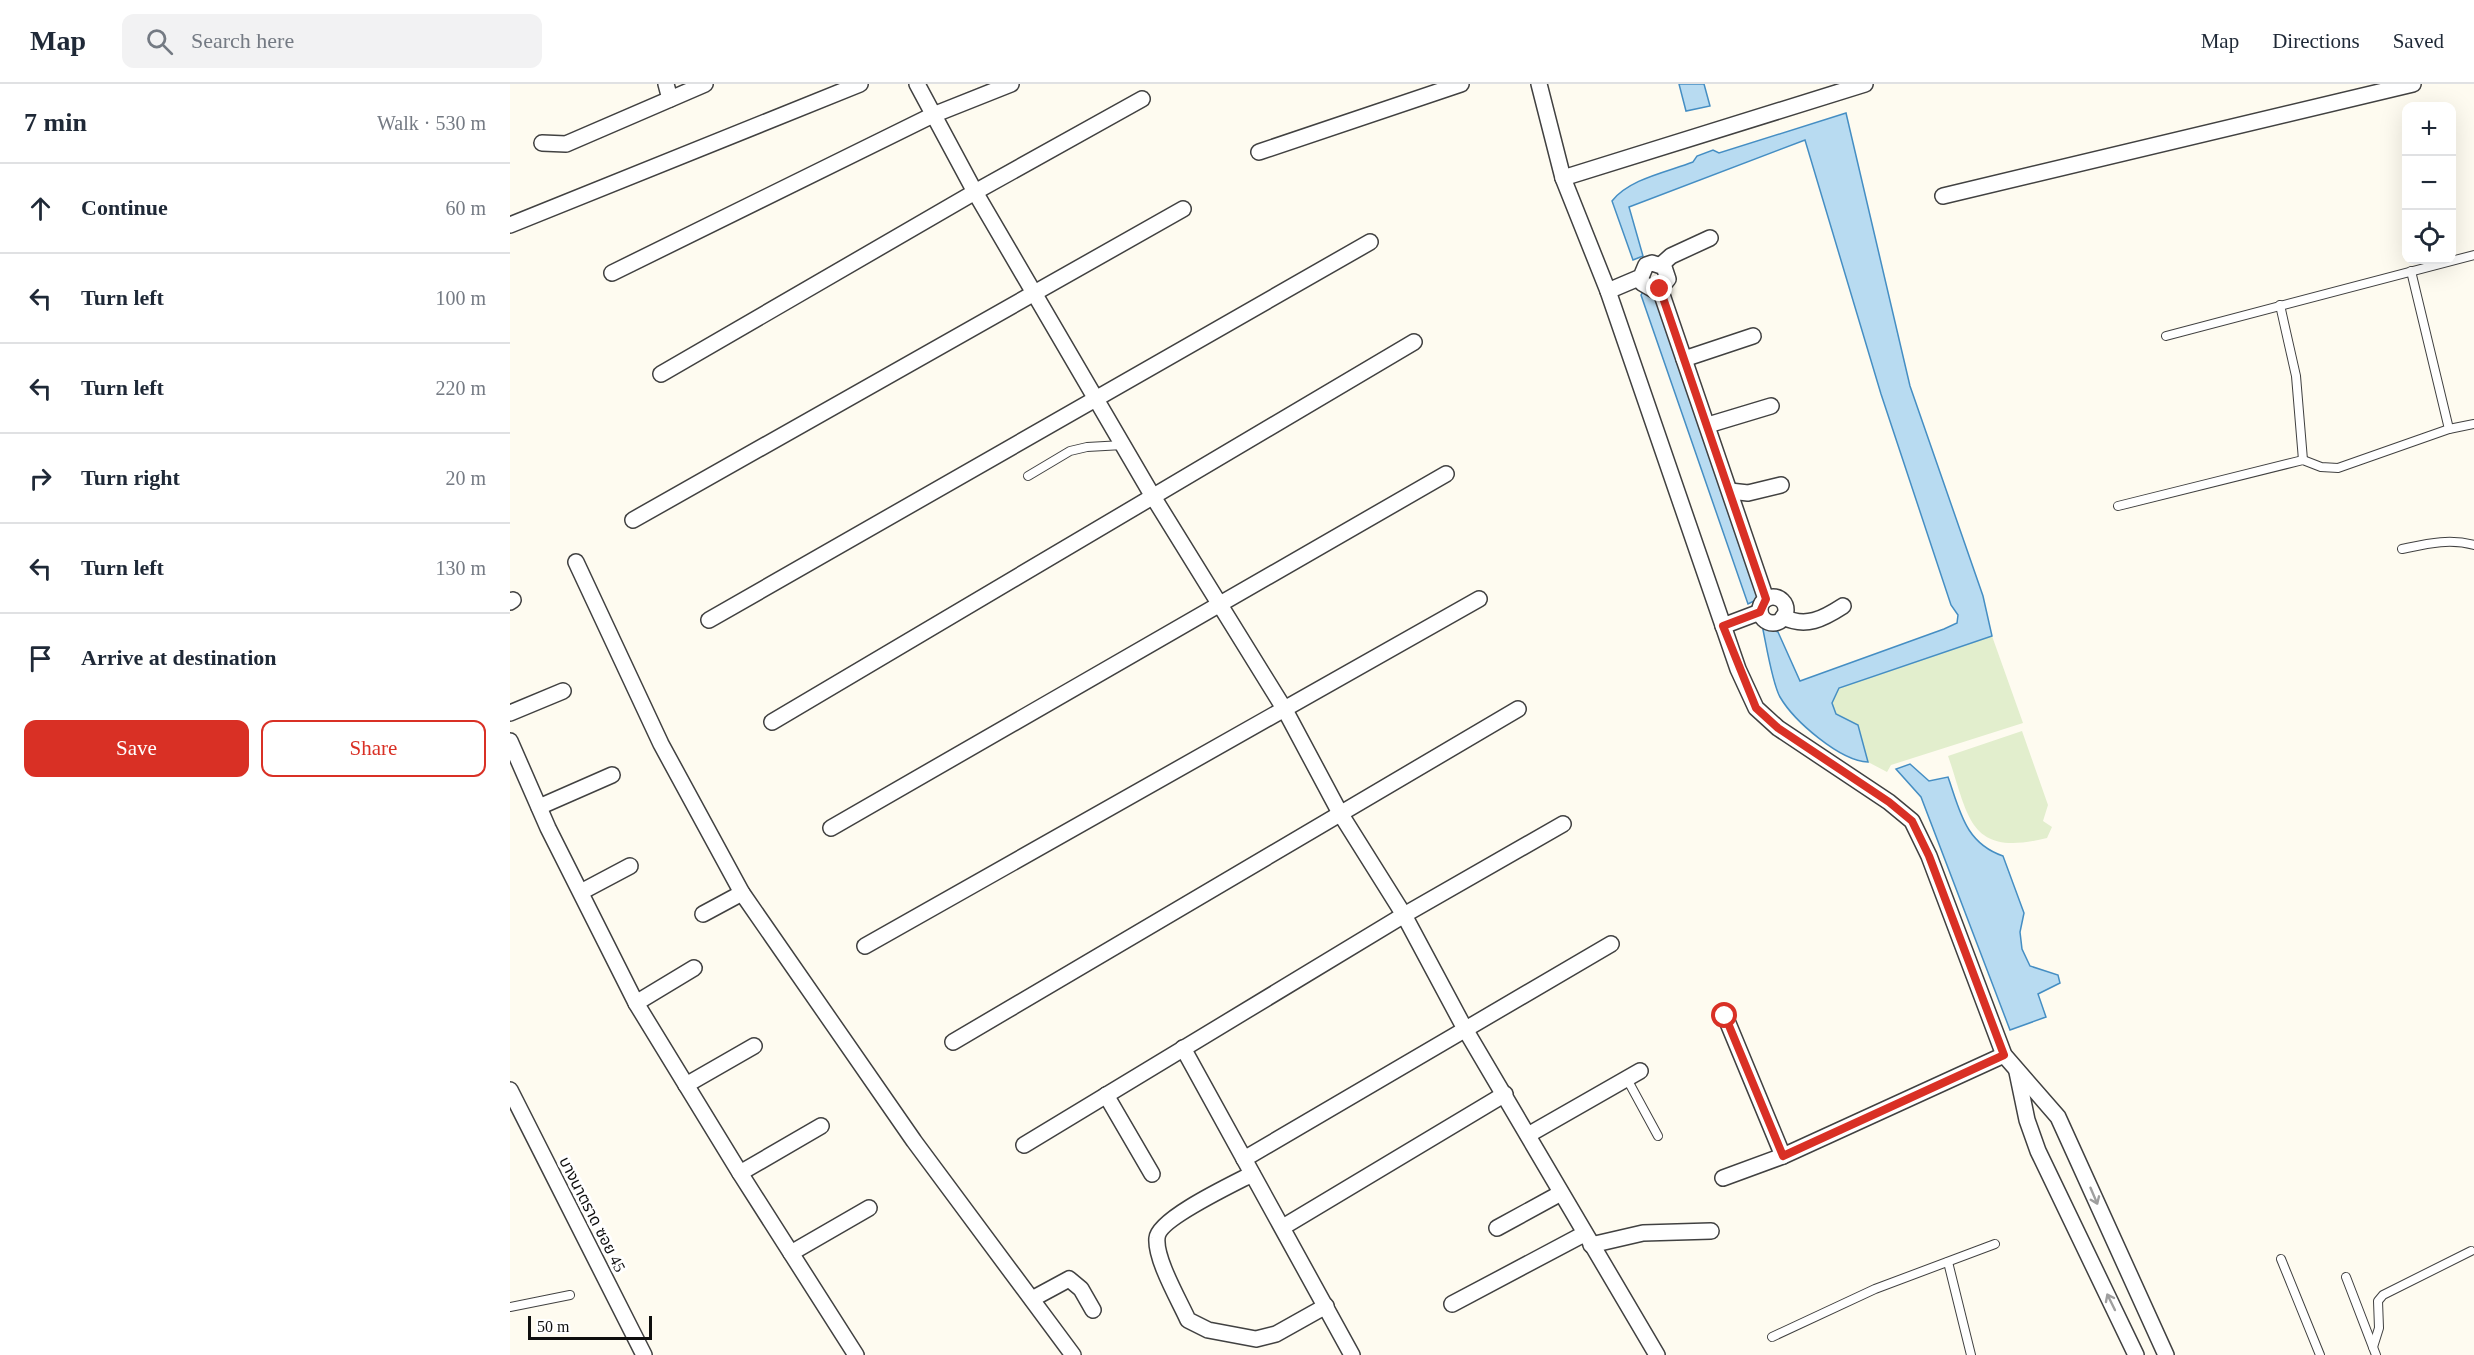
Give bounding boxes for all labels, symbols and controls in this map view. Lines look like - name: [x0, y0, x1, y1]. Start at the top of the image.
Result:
- search box: [122, 14, 542, 68]
- text: Map: [30, 25, 86, 56]
- icon: search: [143, 25, 176, 58]
- text: Search here: [191, 28, 294, 53]
- text: Map: [2201, 29, 2239, 53]
- text: Directions: [2272, 29, 2360, 53]
- text: Saved: [2393, 29, 2444, 53]
- map controls: [2402, 102, 2456, 264]
- button: +: [2402, 102, 2456, 156]
- text: 7 min: [24, 108, 87, 137]
- text: Walk · 530 m: [377, 112, 486, 134]
- button: −: [2402, 156, 2456, 210]
- icon: ahead: [24, 192, 57, 225]
- text: Continue: [81, 195, 168, 220]
- text: 60 m: [445, 197, 486, 219]
- button: locate: [2402, 210, 2456, 264]
- route end: [1646, 275, 1672, 301]
- icon: left: [24, 282, 57, 315]
- text: Turn left: [81, 285, 164, 310]
- text: 100 m: [435, 287, 486, 309]
- icon: left: [24, 372, 57, 405]
- text: Turn left: [81, 375, 164, 400]
- text: 220 m: [435, 377, 486, 399]
- icon: right: [24, 462, 57, 495]
- text: Turn right: [81, 465, 180, 490]
- text: 20 m: [445, 467, 486, 489]
- icon: left: [24, 552, 57, 585]
- text: Turn left: [81, 555, 164, 580]
- text: 130 m: [435, 557, 486, 579]
- icon: arrive: [24, 642, 57, 675]
- text: Arrive at destination: [81, 645, 277, 670]
- button: Save: [24, 720, 249, 777]
- button: Share: [261, 720, 486, 777]
- route start: [1711, 1002, 1737, 1028]
- street label: บางนาตราด ซอย 45: [556, 1154, 629, 1275]
- one-way arrow: [2088, 1186, 2100, 1204]
- one-way arrow: [2105, 1294, 2117, 1312]
- scale bar: [528, 1313, 652, 1340]
- text: 50 m: [537, 1318, 569, 1335]

